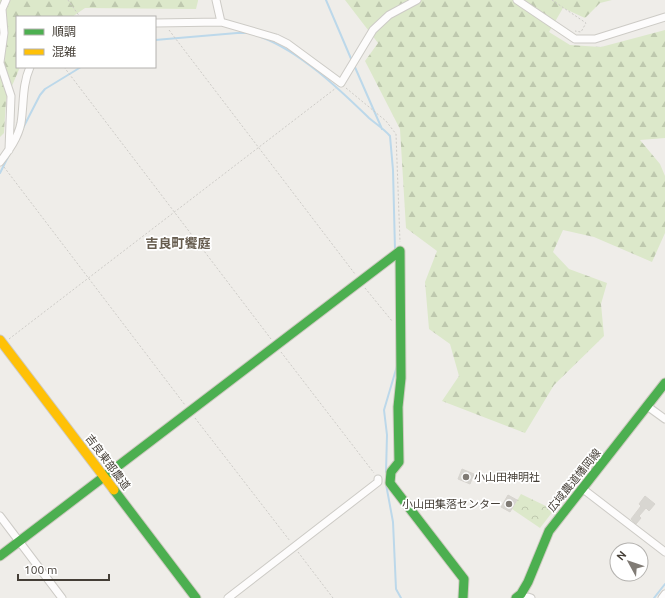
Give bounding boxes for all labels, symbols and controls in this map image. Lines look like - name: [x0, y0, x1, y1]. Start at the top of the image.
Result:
- legend: [16, 16, 156, 68]
- text: 順調: [52, 25, 76, 38]
- text: 混雑: [52, 45, 76, 58]
- district label: 吉良町饗庭: [145, 236, 211, 250]
- street label: 吉良東部農道: [83, 432, 133, 492]
- street label: 広域農道幡岡線: [545, 446, 603, 514]
- place label: 小山田神明社: [474, 471, 540, 483]
- marker: 小山田神明社: [461, 472, 471, 482]
- place label: 小山田集落センター: [402, 498, 501, 510]
- marker: 小山田集落センター: [504, 499, 514, 509]
- north arrow: [609, 542, 649, 582]
- text: N: [614, 549, 629, 563]
- scale bar: [18, 556, 109, 582]
- text: 100 m: [24, 563, 57, 576]

